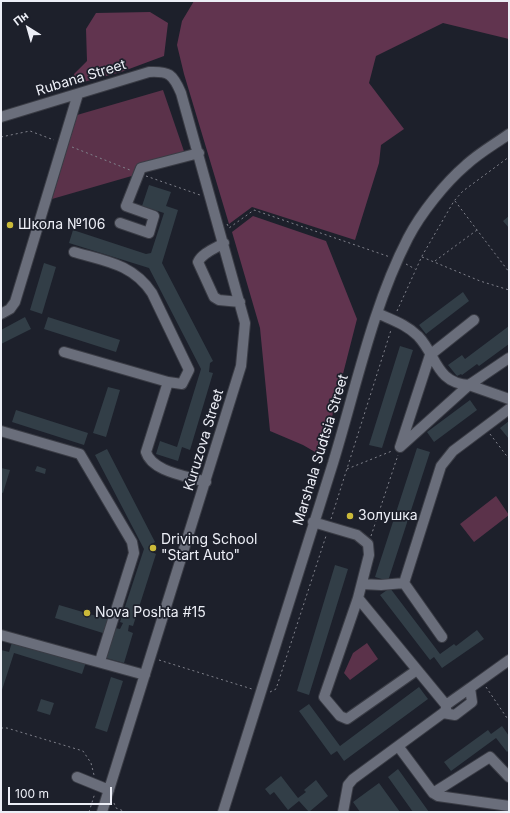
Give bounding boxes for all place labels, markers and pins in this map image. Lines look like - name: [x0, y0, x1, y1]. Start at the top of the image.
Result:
- place label: Школа №106: [18, 217, 105, 233]
- marker: Школа №106: [5, 220, 15, 230]
- place label: Золушка: [358, 508, 418, 524]
- marker: Золушка: [345, 511, 355, 521]
- place label: Driving School "Start Auto": [161, 532, 257, 564]
- marker: Driving School "Start Auto": [148, 543, 158, 553]
- place label: Nova Poshta #15: [95, 605, 206, 621]
- marker: Nova Poshta #15: [82, 608, 92, 618]

